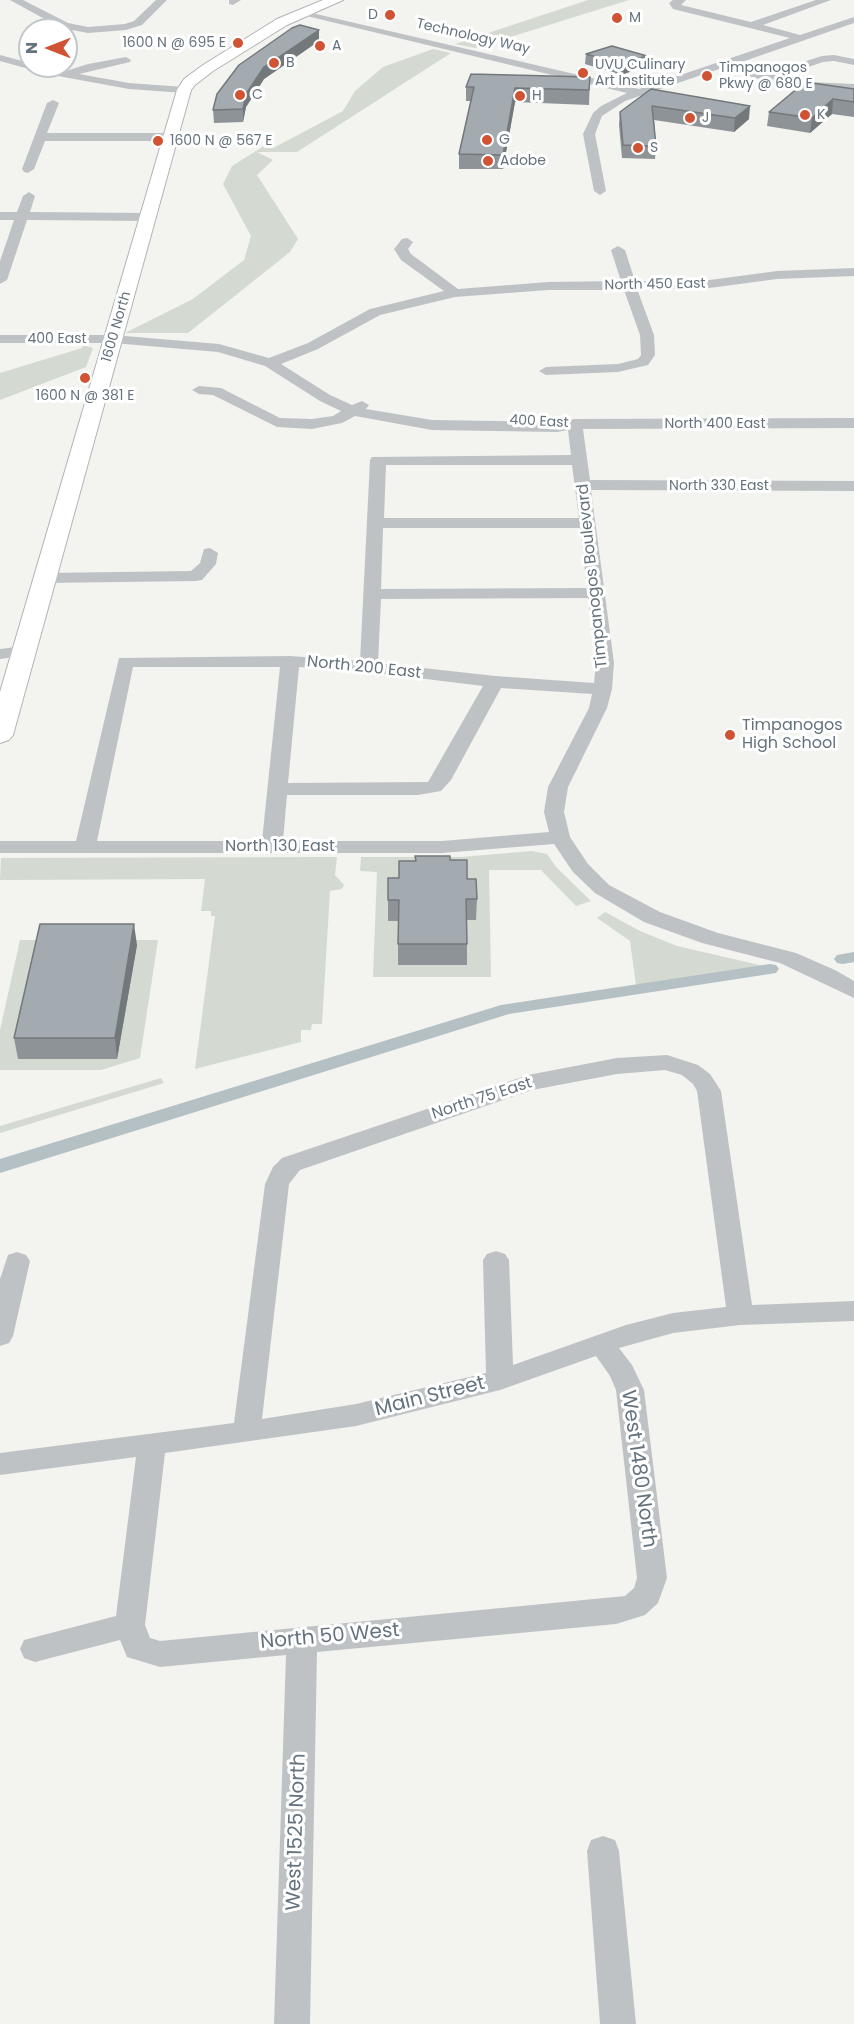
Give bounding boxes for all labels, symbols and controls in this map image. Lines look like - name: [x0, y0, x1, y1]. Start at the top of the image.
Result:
- place label: D: [368, 7, 378, 23]
- marker: D: [383, 8, 397, 22]
- place label: M: [629, 10, 641, 26]
- marker: M: [610, 11, 624, 25]
- street label: Technology Way: [415, 16, 531, 58]
- north arrow: [18, 18, 78, 78]
- place label: 1600 N @ 695 E: [122, 35, 226, 51]
- marker: 1600 N @ 695 E: [231, 36, 245, 50]
- place label: A: [332, 38, 341, 54]
- marker: A: [313, 39, 327, 53]
- text: N: [20, 42, 43, 54]
- place label: B: [286, 55, 295, 71]
- marker: B: [267, 56, 281, 70]
- place label: UVU Culinary Art Institute: [595, 57, 685, 90]
- place label: Timpanogos Pkwy @ 680 E: [719, 60, 813, 92]
- marker: UVU Culinary Art Institute: [576, 66, 590, 80]
- marker: Timpanogos Pkwy @ 680 E: [700, 69, 714, 83]
- place label: C: [252, 87, 263, 103]
- marker: C: [233, 88, 247, 102]
- place label: H: [532, 88, 542, 104]
- marker: H: [513, 89, 527, 103]
- place label: K: [817, 107, 825, 123]
- marker: K: [798, 108, 812, 122]
- place label: J: [702, 110, 709, 126]
- marker: J: [683, 111, 697, 125]
- place label: G: [499, 132, 510, 148]
- place label: 1600 N @ 567 E: [170, 133, 272, 149]
- marker: G: [480, 133, 494, 147]
- marker: 1600 N @ 567 E: [151, 134, 165, 148]
- place label: S: [650, 140, 658, 156]
- marker: S: [631, 141, 645, 155]
- place label: Adobe: [500, 153, 546, 169]
- marker: Adobe: [481, 154, 495, 168]
- street label: North 450 East: [604, 276, 706, 294]
- street label: 1600 North: [99, 290, 135, 364]
- street label: 400 East: [27, 331, 87, 347]
- marker: 1600 N @ 381 E: [78, 371, 92, 385]
- place label: 1600 N @ 381 E: [36, 388, 134, 404]
- street label: 400 East: [509, 412, 569, 432]
- street label: North 400 East: [665, 416, 765, 432]
- street label: North 330 East: [669, 478, 769, 494]
- street label: Timpanogos Boulevard: [574, 483, 612, 669]
- street label: North 200 East: [306, 652, 422, 684]
- place label: Timpanogos High School: [742, 716, 843, 754]
- marker: Timpanogos High School: [723, 728, 737, 742]
- street label: North 130 East: [225, 837, 335, 857]
- street label: North 75 East: [430, 1074, 534, 1124]
- street label: Main Street: [373, 1372, 487, 1422]
- street label: West 1480 North: [615, 1389, 661, 1549]
- street label: North 50 West: [259, 1619, 401, 1655]
- street label: West 1525 North: [282, 1753, 312, 1911]

